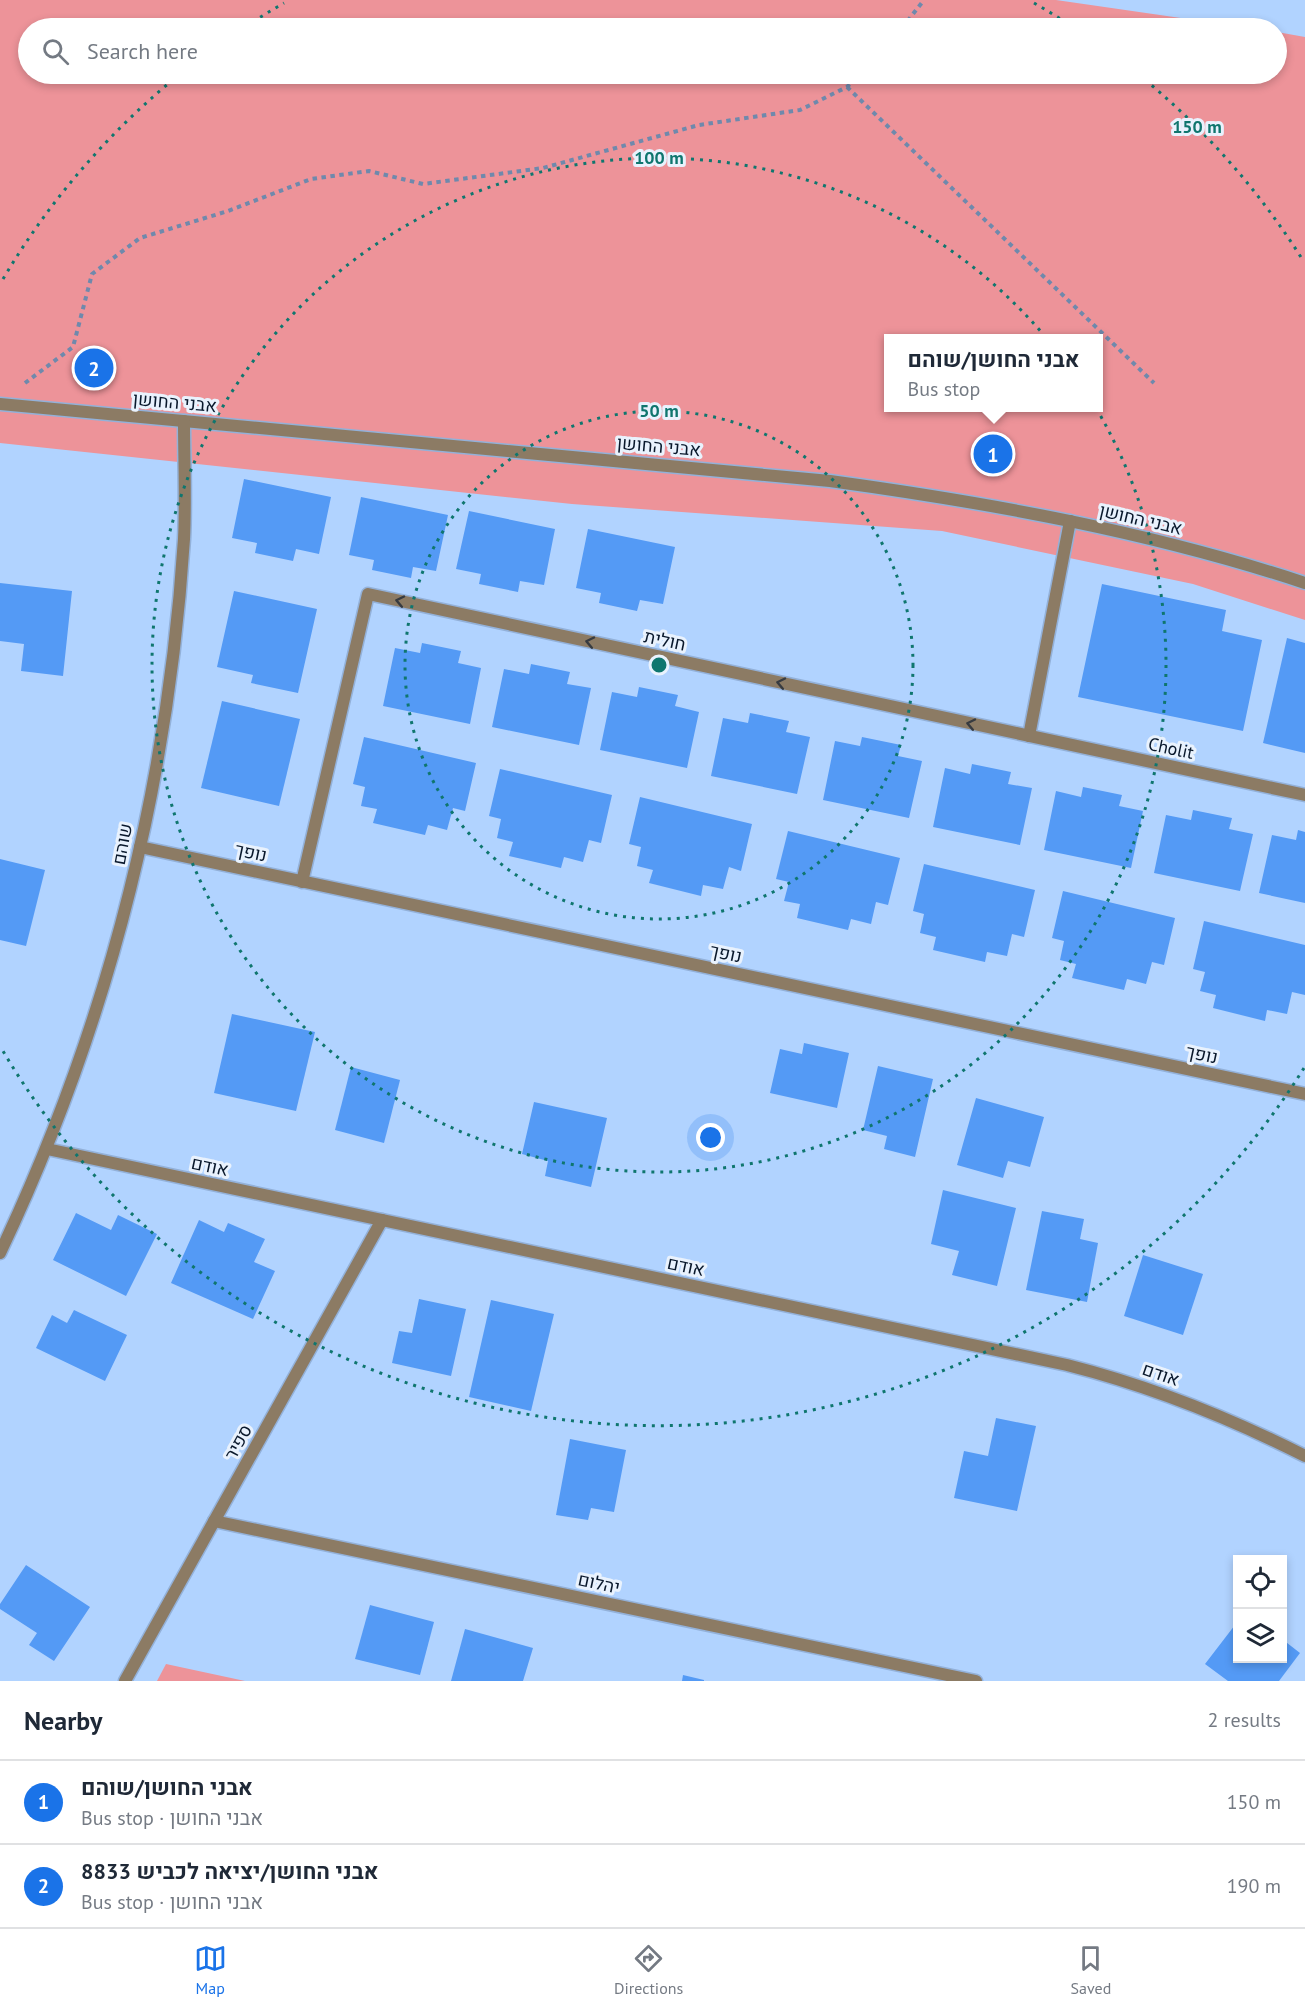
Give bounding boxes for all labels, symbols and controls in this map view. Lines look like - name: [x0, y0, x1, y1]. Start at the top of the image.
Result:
- search box: [18, 18, 1287, 84]
- icon: search: [39, 35, 72, 68]
- text: Search here: [87, 37, 198, 65]
- text: 150 m: [1172, 115, 1222, 138]
- text: 100 m: [634, 146, 684, 169]
- popup: [884, 334, 1103, 412]
- text: אבני החושן/שוהם: [908, 345, 1079, 373]
- pin: 2: [74, 346, 113, 391]
- text: Bus stop: [908, 376, 980, 402]
- street label: אבני החושן: [132, 387, 218, 417]
- text: 50 m: [639, 399, 679, 422]
- street label: אבני החושן: [616, 431, 702, 461]
- pin: 1: [974, 432, 1012, 476]
- street label: אבני החושן: [1097, 498, 1185, 540]
- one-way arrow: [395, 596, 405, 609]
- street label: חולית: [642, 624, 688, 656]
- one-way arrow: [585, 636, 595, 649]
- centre of rings: [649, 655, 669, 675]
- one-way arrow: [776, 677, 786, 690]
- one-way arrow: [967, 718, 977, 731]
- street label: Cholit: [1146, 732, 1196, 764]
- street label: שוהם: [107, 821, 137, 867]
- street label: נופך: [233, 837, 269, 867]
- street label: נופך: [708, 938, 744, 968]
- street label: נופך: [1184, 1039, 1220, 1069]
- your location: [696, 1123, 725, 1152]
- street label: אודם: [189, 1151, 231, 1181]
- street label: אודם: [665, 1251, 707, 1281]
- street label: אודם: [1139, 1357, 1183, 1391]
- street label: ספיר: [219, 1420, 257, 1464]
- map controls: [1233, 1555, 1287, 1663]
- button: locate: [1233, 1555, 1287, 1609]
- street label: יהלום: [576, 1567, 622, 1599]
- button: layers: [1233, 1609, 1287, 1663]
- text: Nearby: [24, 1704, 102, 1737]
- text: 2 results: [1208, 1707, 1281, 1733]
- text: אבני החושן/שוהם: [81, 1773, 253, 1801]
- text: 1: [38, 1789, 49, 1815]
- text: 150 m: [1227, 1789, 1281, 1815]
- text: Bus stop · אבני החושן: [81, 1805, 263, 1831]
- text: אבני החושן/יציאה לכביש 8833: [81, 1857, 378, 1885]
- text: 2: [38, 1873, 49, 1899]
- text: 190 m: [1227, 1873, 1281, 1899]
- text: Bus stop · אבני החושן: [81, 1889, 263, 1915]
- tab: Map: [194, 1942, 227, 1998]
- tab: Directions: [614, 1942, 683, 1998]
- tab: Saved: [1071, 1942, 1111, 1998]

